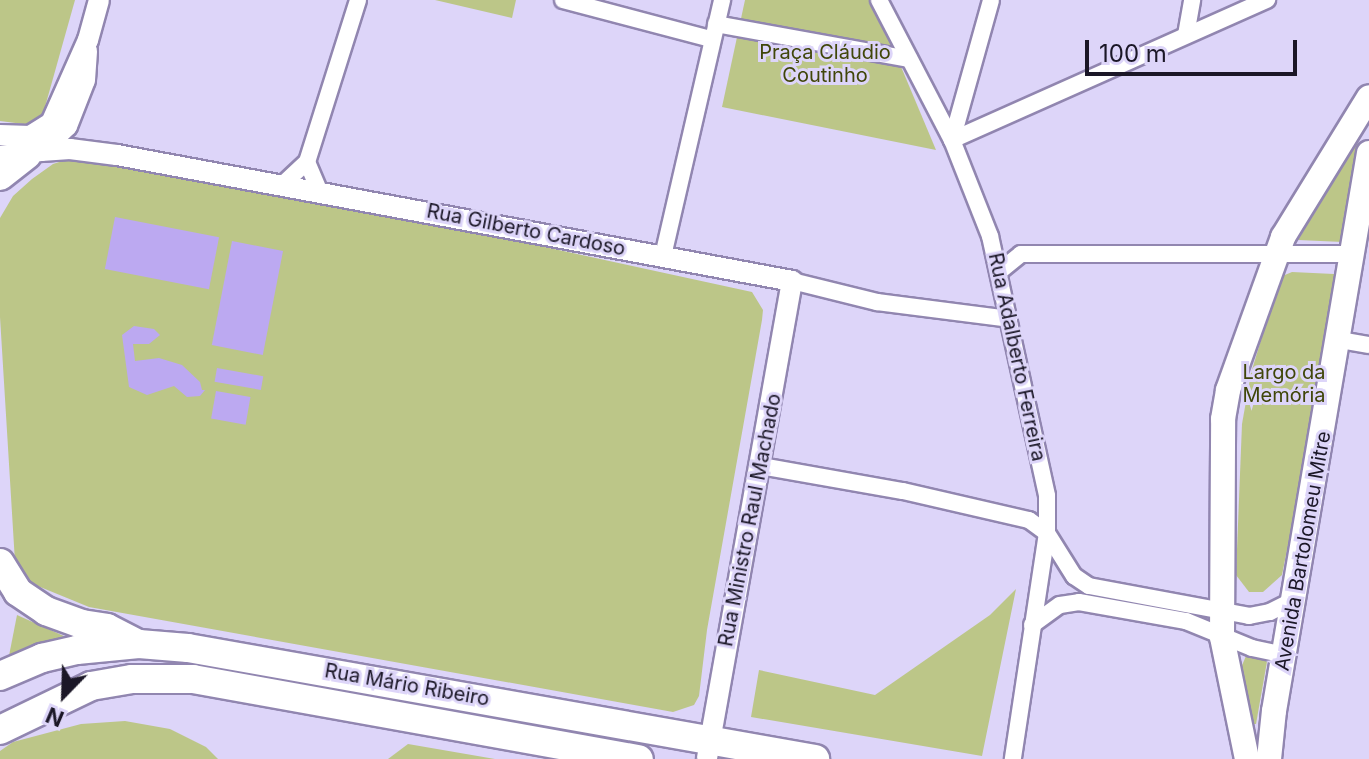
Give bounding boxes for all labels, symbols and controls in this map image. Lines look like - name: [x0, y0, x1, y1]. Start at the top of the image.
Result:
- scale bar: [1089, 24, 1301, 74]
- text: 100 m: [1099, 39, 1167, 68]
- park label: Praça Cláudio Coutinho: [759, 41, 891, 88]
- street label: Rua Gilberto Cardoso: [425, 199, 627, 261]
- street label: Rua Adalberto Ferreira: [983, 251, 1051, 463]
- park label: Largo da Memória: [1242, 360, 1326, 407]
- street label: Rua Ministro Raul Machado: [714, 391, 786, 649]
- street label: Avenida Bartolomeu Mitre: [1270, 429, 1336, 673]
- north arrow: [24, 655, 104, 735]
- street label: Rua Mário Ribeiro: [323, 659, 491, 711]
- text: N: [42, 702, 67, 732]

